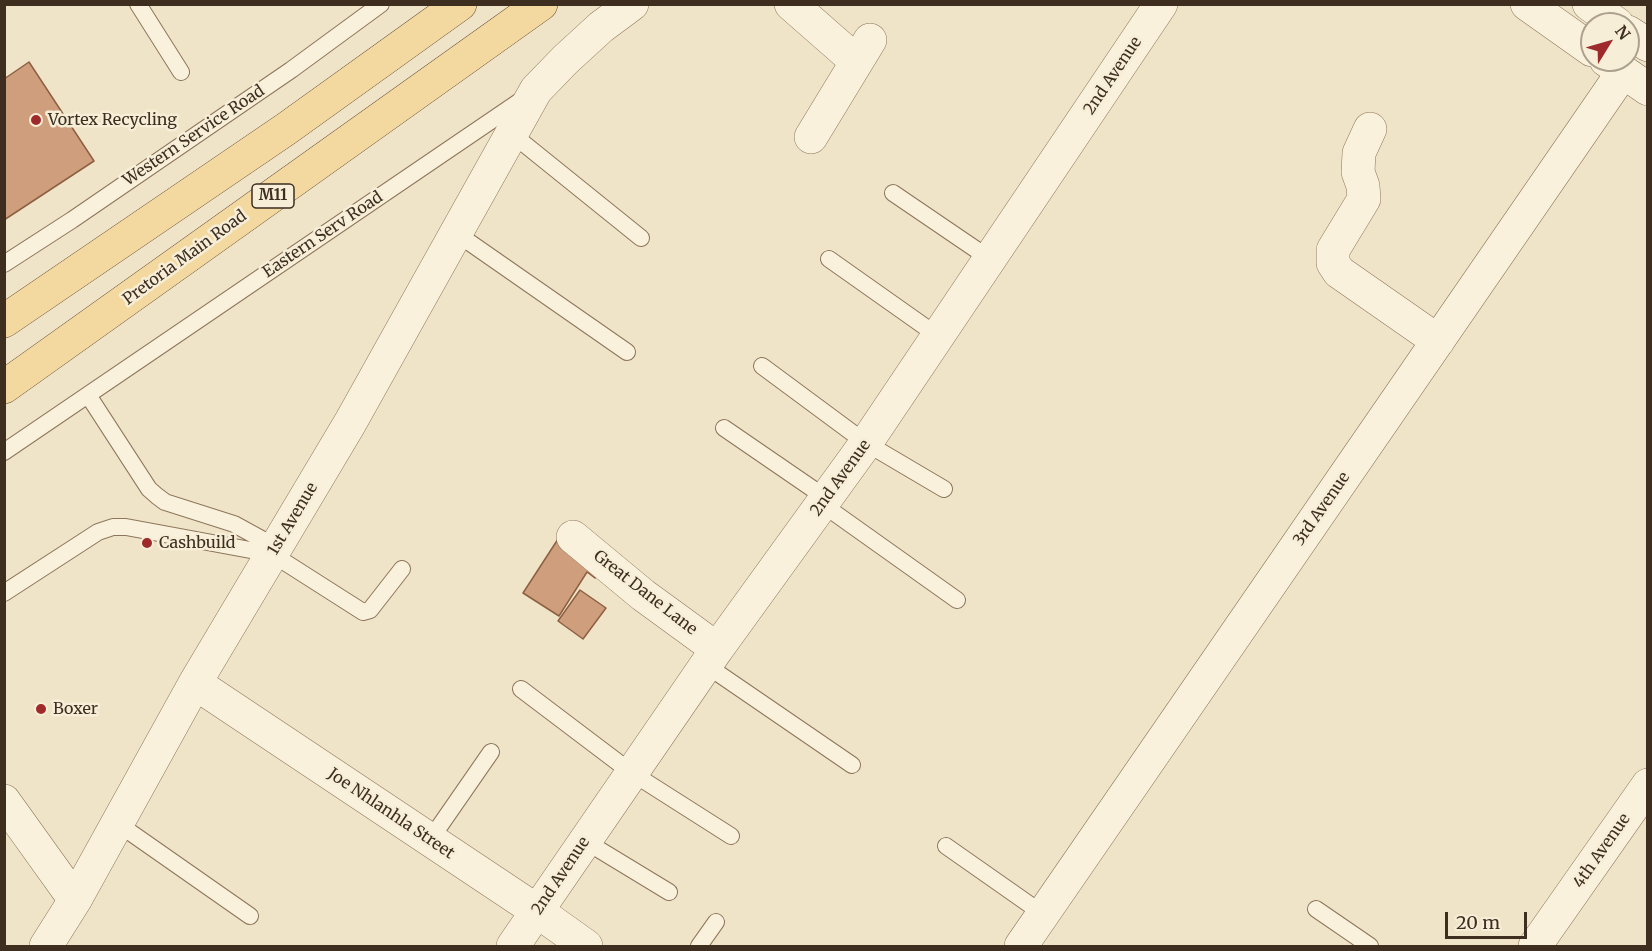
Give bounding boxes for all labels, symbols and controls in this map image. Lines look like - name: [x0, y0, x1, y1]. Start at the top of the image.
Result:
- north arrow: [1580, 12, 1640, 72]
- text: N: [1611, 21, 1635, 43]
- street label: 2nd Avenue: [1080, 33, 1146, 119]
- street label: Western Service Road: [120, 82, 268, 190]
- place label: Vortex Recycling: [48, 110, 177, 130]
- marker: Vortex Recycling: [29, 113, 43, 127]
- road number: M11: [252, 184, 294, 208]
- street label: Eastern Serv Road: [259, 188, 387, 282]
- street label: Pretoria Main Road: [119, 207, 251, 309]
- street label: 2nd Avenue: [807, 436, 875, 520]
- street label: 3rd Avenue: [1290, 469, 1354, 549]
- street label: 1st Avenue: [264, 479, 322, 559]
- place label: Cashbuild: [159, 533, 235, 553]
- marker: Cashbuild: [140, 536, 154, 550]
- street label: Great Dane Lane: [589, 547, 701, 639]
- place label: Boxer: [53, 699, 98, 719]
- marker: Boxer: [34, 702, 48, 716]
- street label: Joe Nhlanhla Street: [324, 765, 458, 863]
- street label: 4th Avenue: [1569, 810, 1635, 892]
- street label: 2nd Avenue: [528, 833, 594, 919]
- scale bar: [1448, 900, 1530, 938]
- text: 20 m: [1456, 911, 1500, 934]

